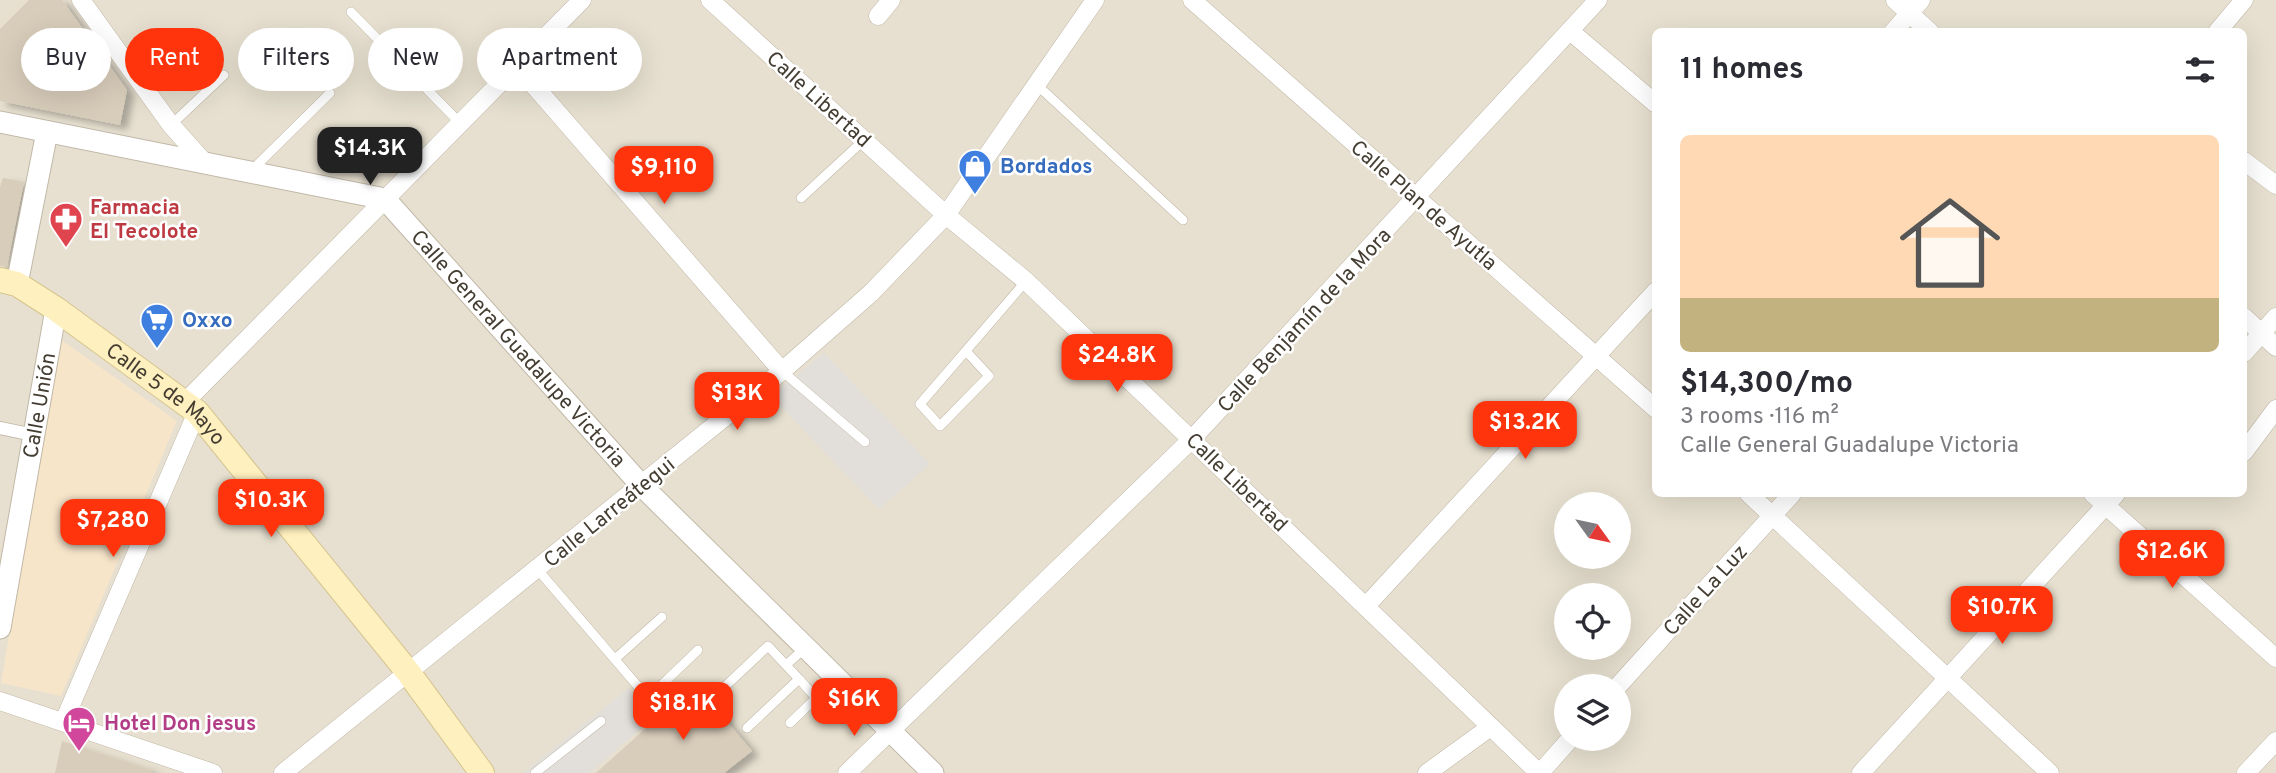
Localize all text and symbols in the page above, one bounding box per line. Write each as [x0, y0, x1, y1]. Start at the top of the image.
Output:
chip: Buy [21, 28, 111, 91]
chip: Rent [125, 28, 224, 91]
chip: Filters [238, 28, 354, 91]
chip: New [368, 28, 463, 91]
chip: Apartment [477, 28, 642, 91]
street label: Calle Libertad [760, 46, 876, 154]
icon: filters [2181, 51, 2219, 89]
text: 11 homes [1680, 52, 1804, 89]
pin: $14.3K [313, 128, 427, 187]
text: $14.3K [333, 135, 407, 164]
street label: Calle Plan de Ayutla [1344, 135, 1502, 277]
pin: $9,110 [607, 146, 721, 206]
shop icon: Bordados [956, 147, 994, 196]
text: $9,110 [630, 154, 698, 183]
place label: Bordados [1000, 154, 1093, 181]
icon: home [1887, 180, 2013, 306]
place label: Farmacia El Tecolote [90, 195, 198, 246]
pharmacy icon: Farmacia El Tecolote [47, 200, 85, 249]
street label: Calle Benjamín de la Mora [1212, 223, 1398, 419]
street label: Calle General Guadalupe Victoria [404, 225, 631, 474]
supermarket icon: Oxxo [138, 301, 176, 350]
place label: Oxxo [182, 308, 233, 335]
pin: $24.8K [1060, 334, 1174, 394]
street label: Calle 5 de Mayo [100, 338, 231, 451]
text: $24.8K [1078, 342, 1156, 371]
street label: Calle Unión [18, 351, 63, 461]
text: $14,300/mo [1680, 366, 1853, 403]
pin: $13K [696, 372, 778, 432]
text: $13K [710, 380, 764, 409]
pin: $13.2K [1468, 402, 1582, 461]
text: 3 rooms · 116 m² [1680, 403, 1839, 432]
text: $13.2K [1489, 409, 1561, 438]
street label: Calle Libertad [1179, 428, 1293, 539]
text: Calle General Guadalupe Victoria [1680, 432, 2019, 461]
street label: Calle Larreátegui [539, 452, 681, 574]
pin: $10.3K [214, 480, 328, 539]
text: $10.3K [234, 487, 308, 516]
north arrow [1554, 492, 1631, 569]
map controls [1554, 492, 1631, 751]
pin: $7,280 [56, 500, 170, 559]
text: $7,280 [76, 507, 150, 536]
pin: $12.6K [2115, 530, 2229, 590]
text: $12.6K [2135, 538, 2209, 567]
street label: Calle La Luz [1658, 540, 1754, 642]
button: locate [1554, 583, 1631, 660]
pin: $10.7K [1945, 586, 2059, 646]
text: $10.7K [1967, 594, 2037, 623]
button: layers [1554, 674, 1631, 751]
pin: $16K [813, 678, 895, 738]
pin: $18.1K [626, 682, 740, 742]
text: $16K [827, 686, 881, 715]
text: $18.1K [649, 690, 717, 719]
hotel icon: Hotel Don jesus [60, 704, 98, 753]
place label: Hotel Don jesus [104, 711, 256, 738]

